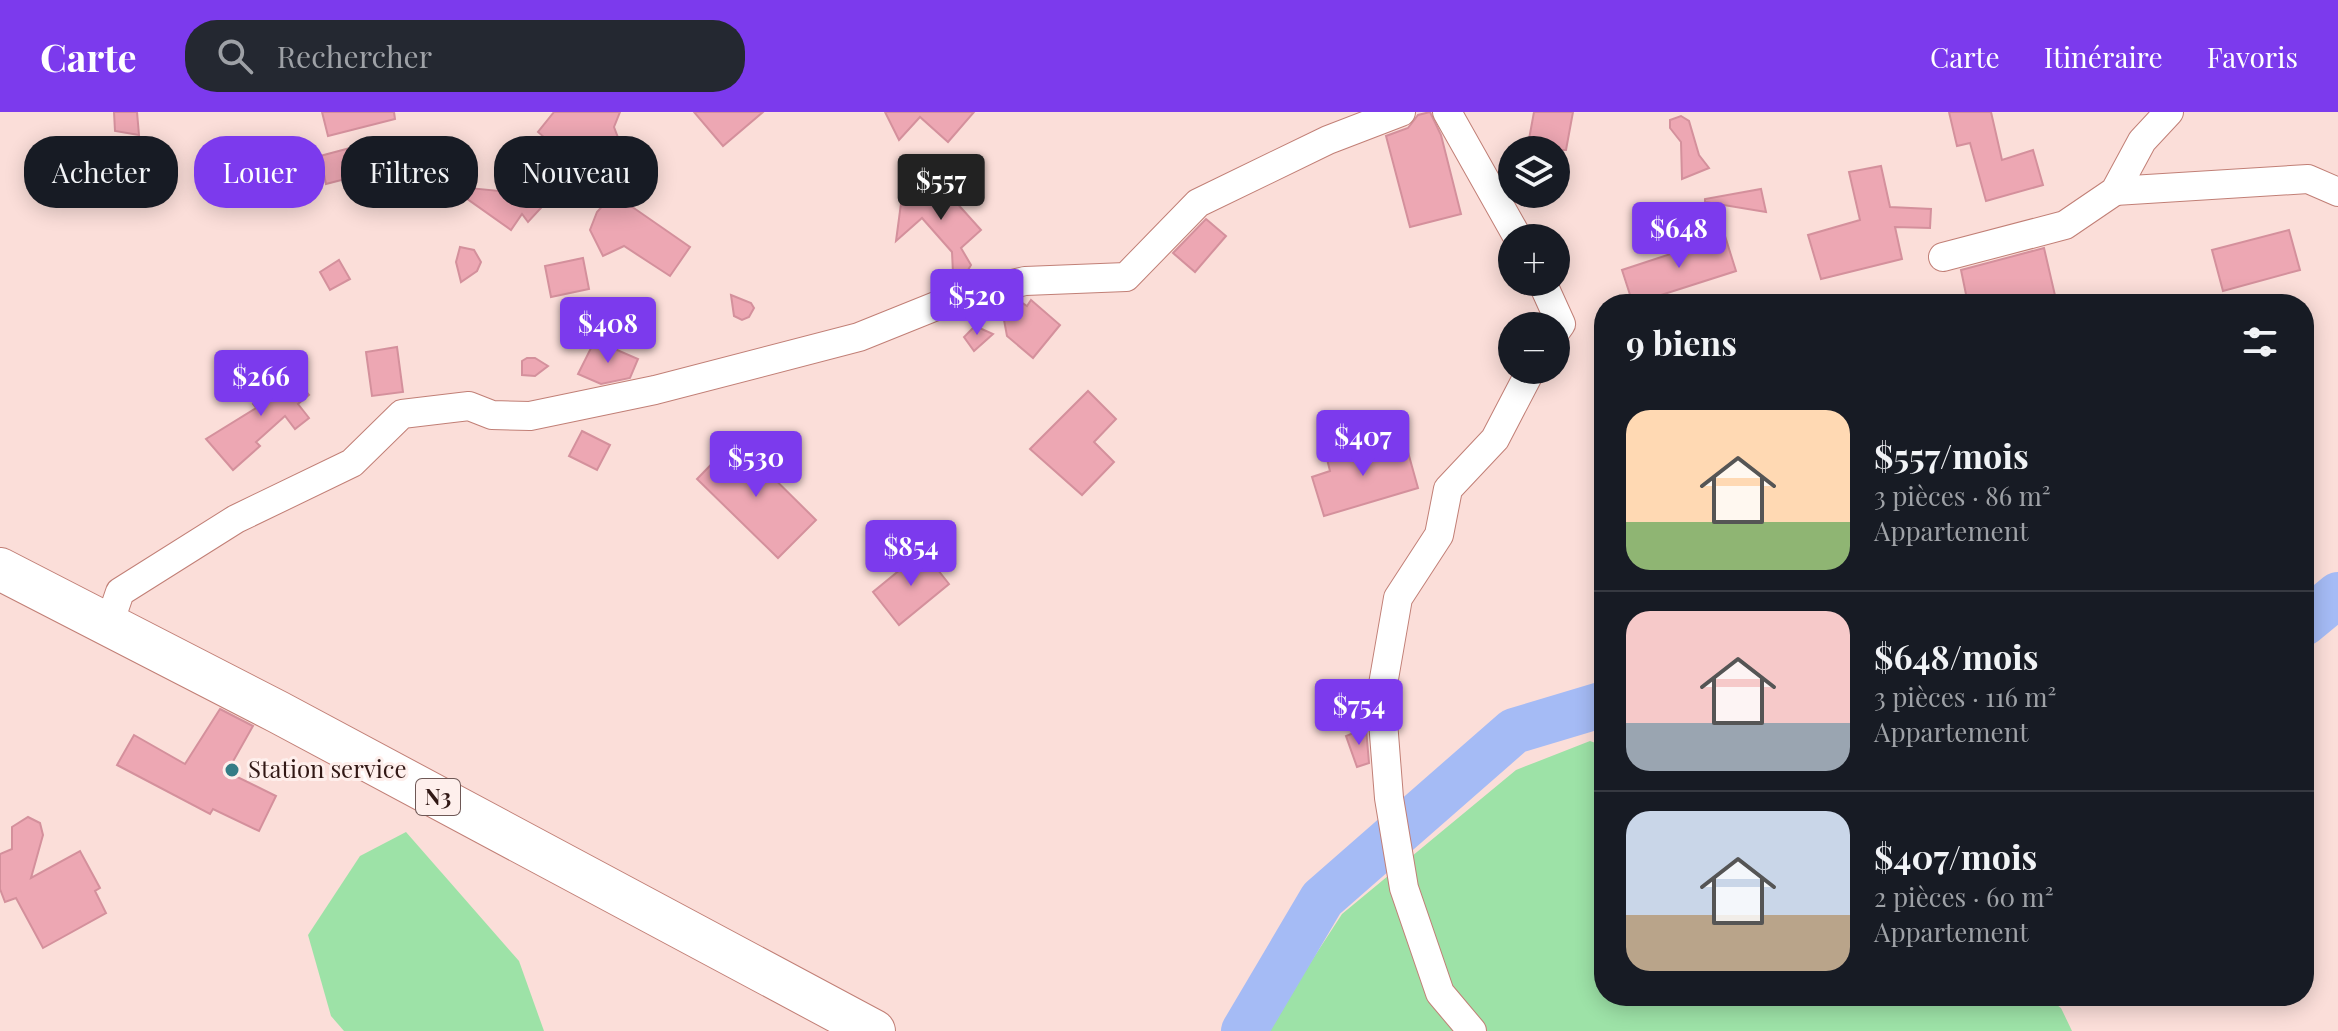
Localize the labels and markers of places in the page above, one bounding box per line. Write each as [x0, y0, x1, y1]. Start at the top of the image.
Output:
pin: $557 [894, 154, 988, 222]
pin: $648 [1632, 202, 1726, 270]
pin: $520 [930, 269, 1024, 337]
pin: $408 [561, 297, 655, 365]
pin: $266 [214, 350, 308, 418]
pin: $407 [1316, 410, 1410, 478]
pin: $530 [709, 431, 803, 499]
pin: $854 [864, 520, 958, 588]
pin: $754 [1312, 679, 1406, 747]
place label: Station service [248, 752, 407, 784]
marker: Station service [223, 761, 241, 779]

